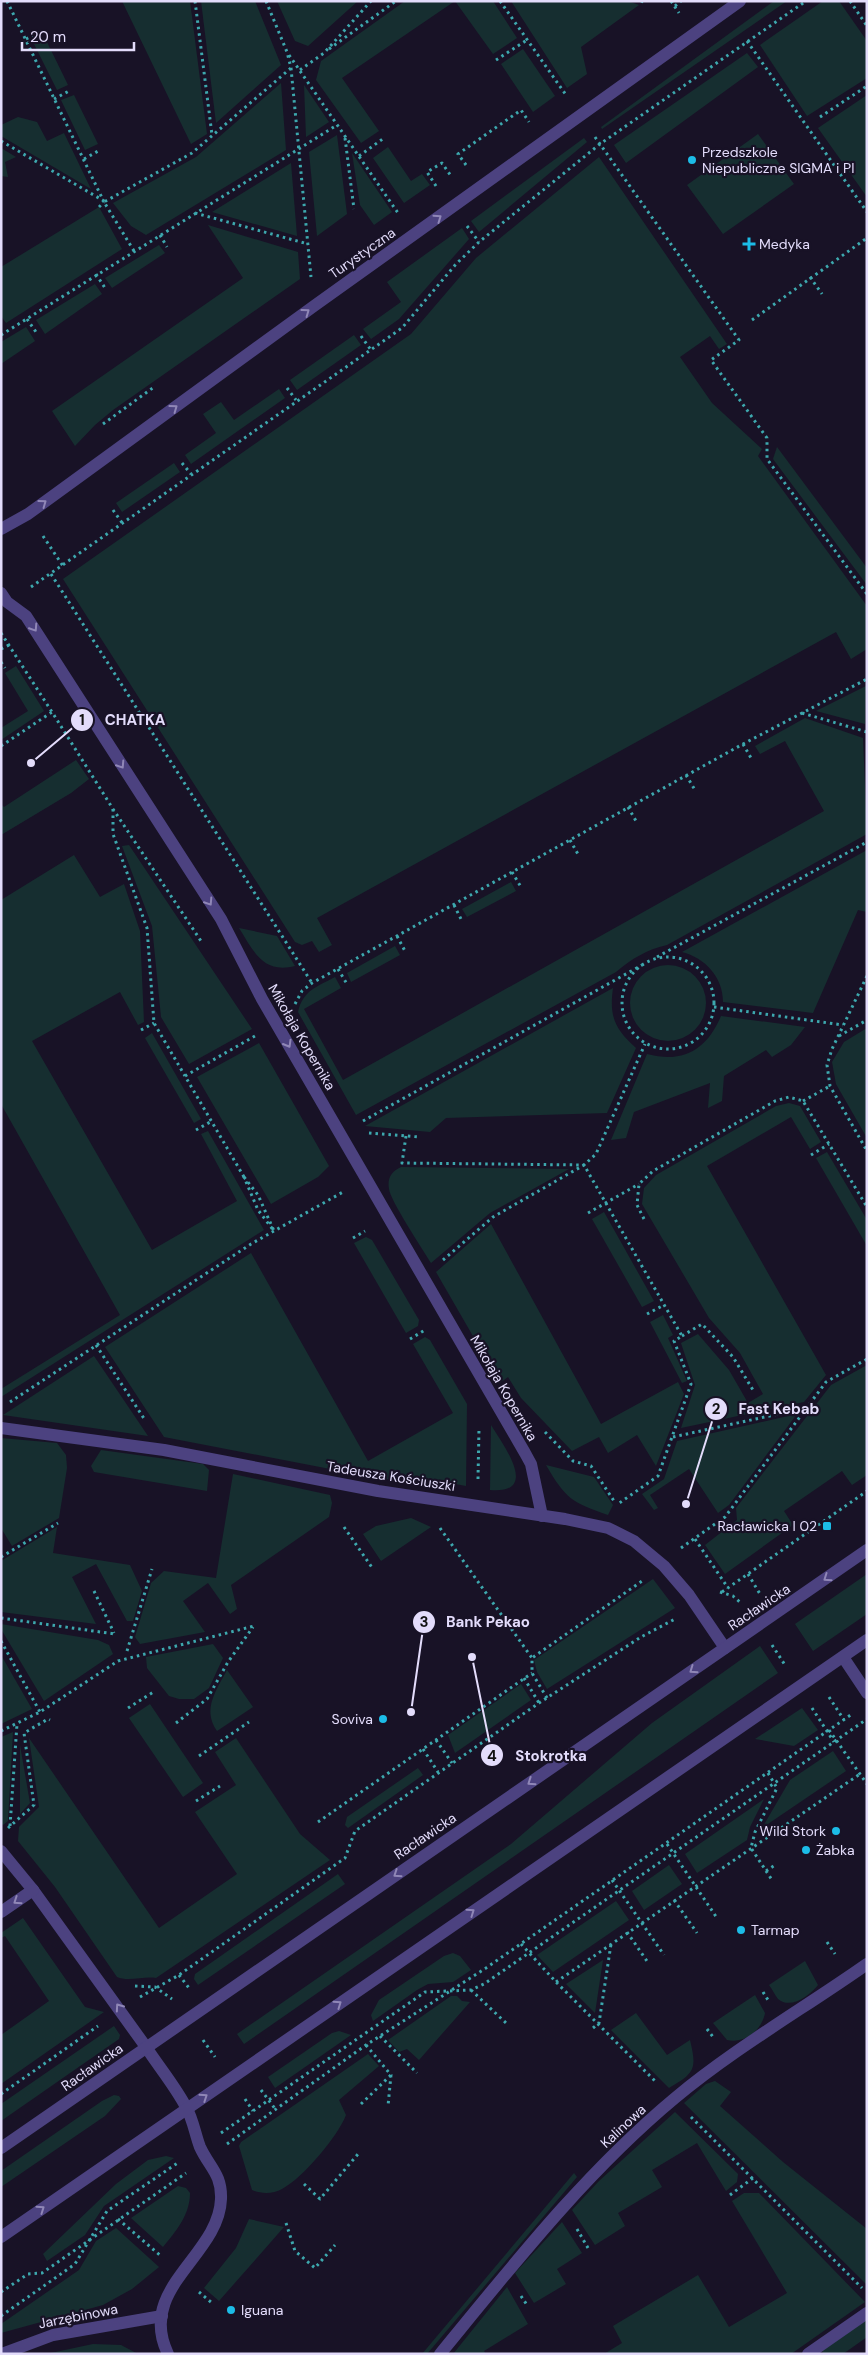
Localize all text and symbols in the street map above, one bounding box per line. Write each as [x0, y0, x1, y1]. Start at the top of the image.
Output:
scale bar [22, 20, 135, 52]
text: 20 m [30, 27, 66, 47]
place label: Przedszkole Niepubliczne SIGMA i PI [702, 143, 854, 177]
marker: Przedszkole Niepubliczne SIGMA i PI [686, 154, 698, 166]
one-way arrow [432, 215, 442, 224]
street label: Turystyczna [325, 224, 399, 282]
place label: Medyka [759, 235, 810, 253]
marker: Medyka [743, 238, 755, 250]
one-way arrow [300, 309, 309, 318]
one-way arrow [168, 405, 178, 414]
one-way arrow [37, 501, 46, 509]
one-way arrow [27, 623, 37, 632]
callout: CHATKA [69, 705, 175, 735]
text: 1 [79, 710, 85, 730]
text: CHATKA [105, 710, 166, 730]
one-way arrow [115, 760, 125, 769]
one-way arrow [203, 896, 212, 905]
street label: Mikołaja Kopernika [264, 981, 340, 1093]
one-way arrow [282, 1038, 292, 1047]
street label: Mikołaja Kopernika [466, 1332, 542, 1444]
callout: Fast Kebab [704, 1394, 830, 1424]
text: 2 [712, 1399, 721, 1419]
text: Fast Kebab [739, 1399, 820, 1419]
street label: Tadeusza Kościuszki [325, 1457, 457, 1495]
place label: Racławicka I 02 [717, 1517, 817, 1535]
marker: Racławicka I 02 [821, 1520, 833, 1532]
one-way arrow [823, 1572, 833, 1581]
street label: Racławicka [724, 1580, 794, 1634]
callout: Bank Pekao [411, 1607, 540, 1637]
text: 3 [419, 1612, 429, 1632]
text: Bank Pekao [446, 1612, 530, 1632]
one-way arrow [689, 1664, 699, 1673]
place label: Soviva [332, 1710, 373, 1728]
marker: Soviva [377, 1713, 389, 1725]
callout: Stokrotka [480, 1740, 597, 1770]
text: 4 [487, 1746, 497, 1766]
text: Stokrotka [515, 1746, 587, 1766]
one-way arrow [527, 1776, 536, 1785]
street label: Racławicka [390, 1809, 460, 1863]
place label: Wild Stork [760, 1822, 826, 1840]
marker: Wild Stork [830, 1825, 842, 1837]
place label: Żabka [816, 1841, 855, 1859]
marker: Żabka [800, 1844, 812, 1856]
one-way arrow [393, 1868, 402, 1877]
one-way arrow [14, 1895, 23, 1904]
one-way arrow [465, 1909, 475, 1918]
place label: Tarmap [751, 1921, 800, 1939]
marker: Tarmap [735, 1924, 747, 1936]
one-way arrow [332, 2001, 341, 2010]
one-way arrow [116, 2003, 125, 2013]
street label: Racławicka [58, 2039, 126, 2095]
one-way arrow [198, 2094, 208, 2103]
street label: Kalinowa [596, 2100, 650, 2152]
one-way arrow [36, 2206, 45, 2215]
street label: Jarzębinowa [37, 2299, 119, 2333]
place label: Iguana [241, 2301, 283, 2319]
marker: Iguana [225, 2304, 237, 2316]

